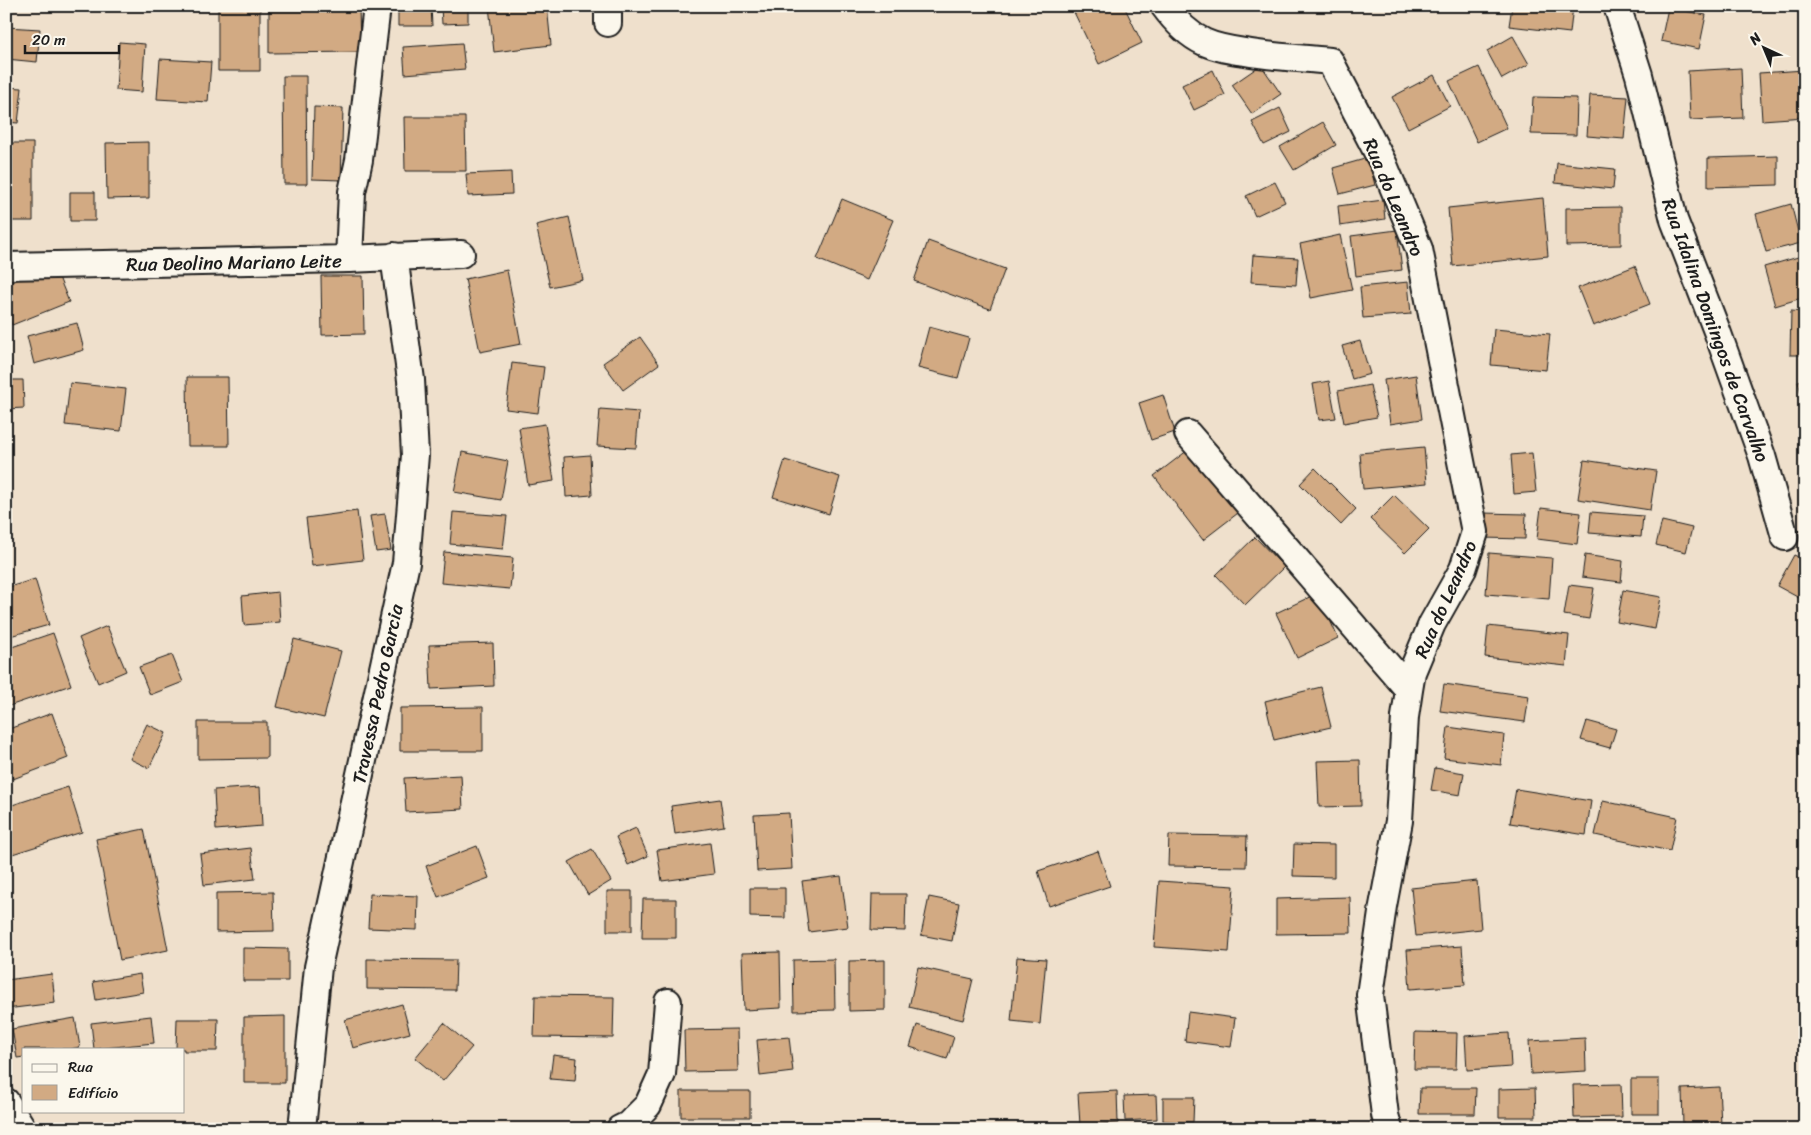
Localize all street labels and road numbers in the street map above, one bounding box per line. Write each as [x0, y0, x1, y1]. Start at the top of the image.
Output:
street label: Rua do Leandro [1354, 133, 1433, 262]
street label: Rua Idalina Domingos de Carvalho [1652, 193, 1779, 467]
street label: Rua Deolino Mariano Leite [126, 244, 342, 281]
street label: Rua do Leandro [1405, 535, 1486, 664]
street label: Travessa Pedro Garcia [342, 601, 413, 787]

